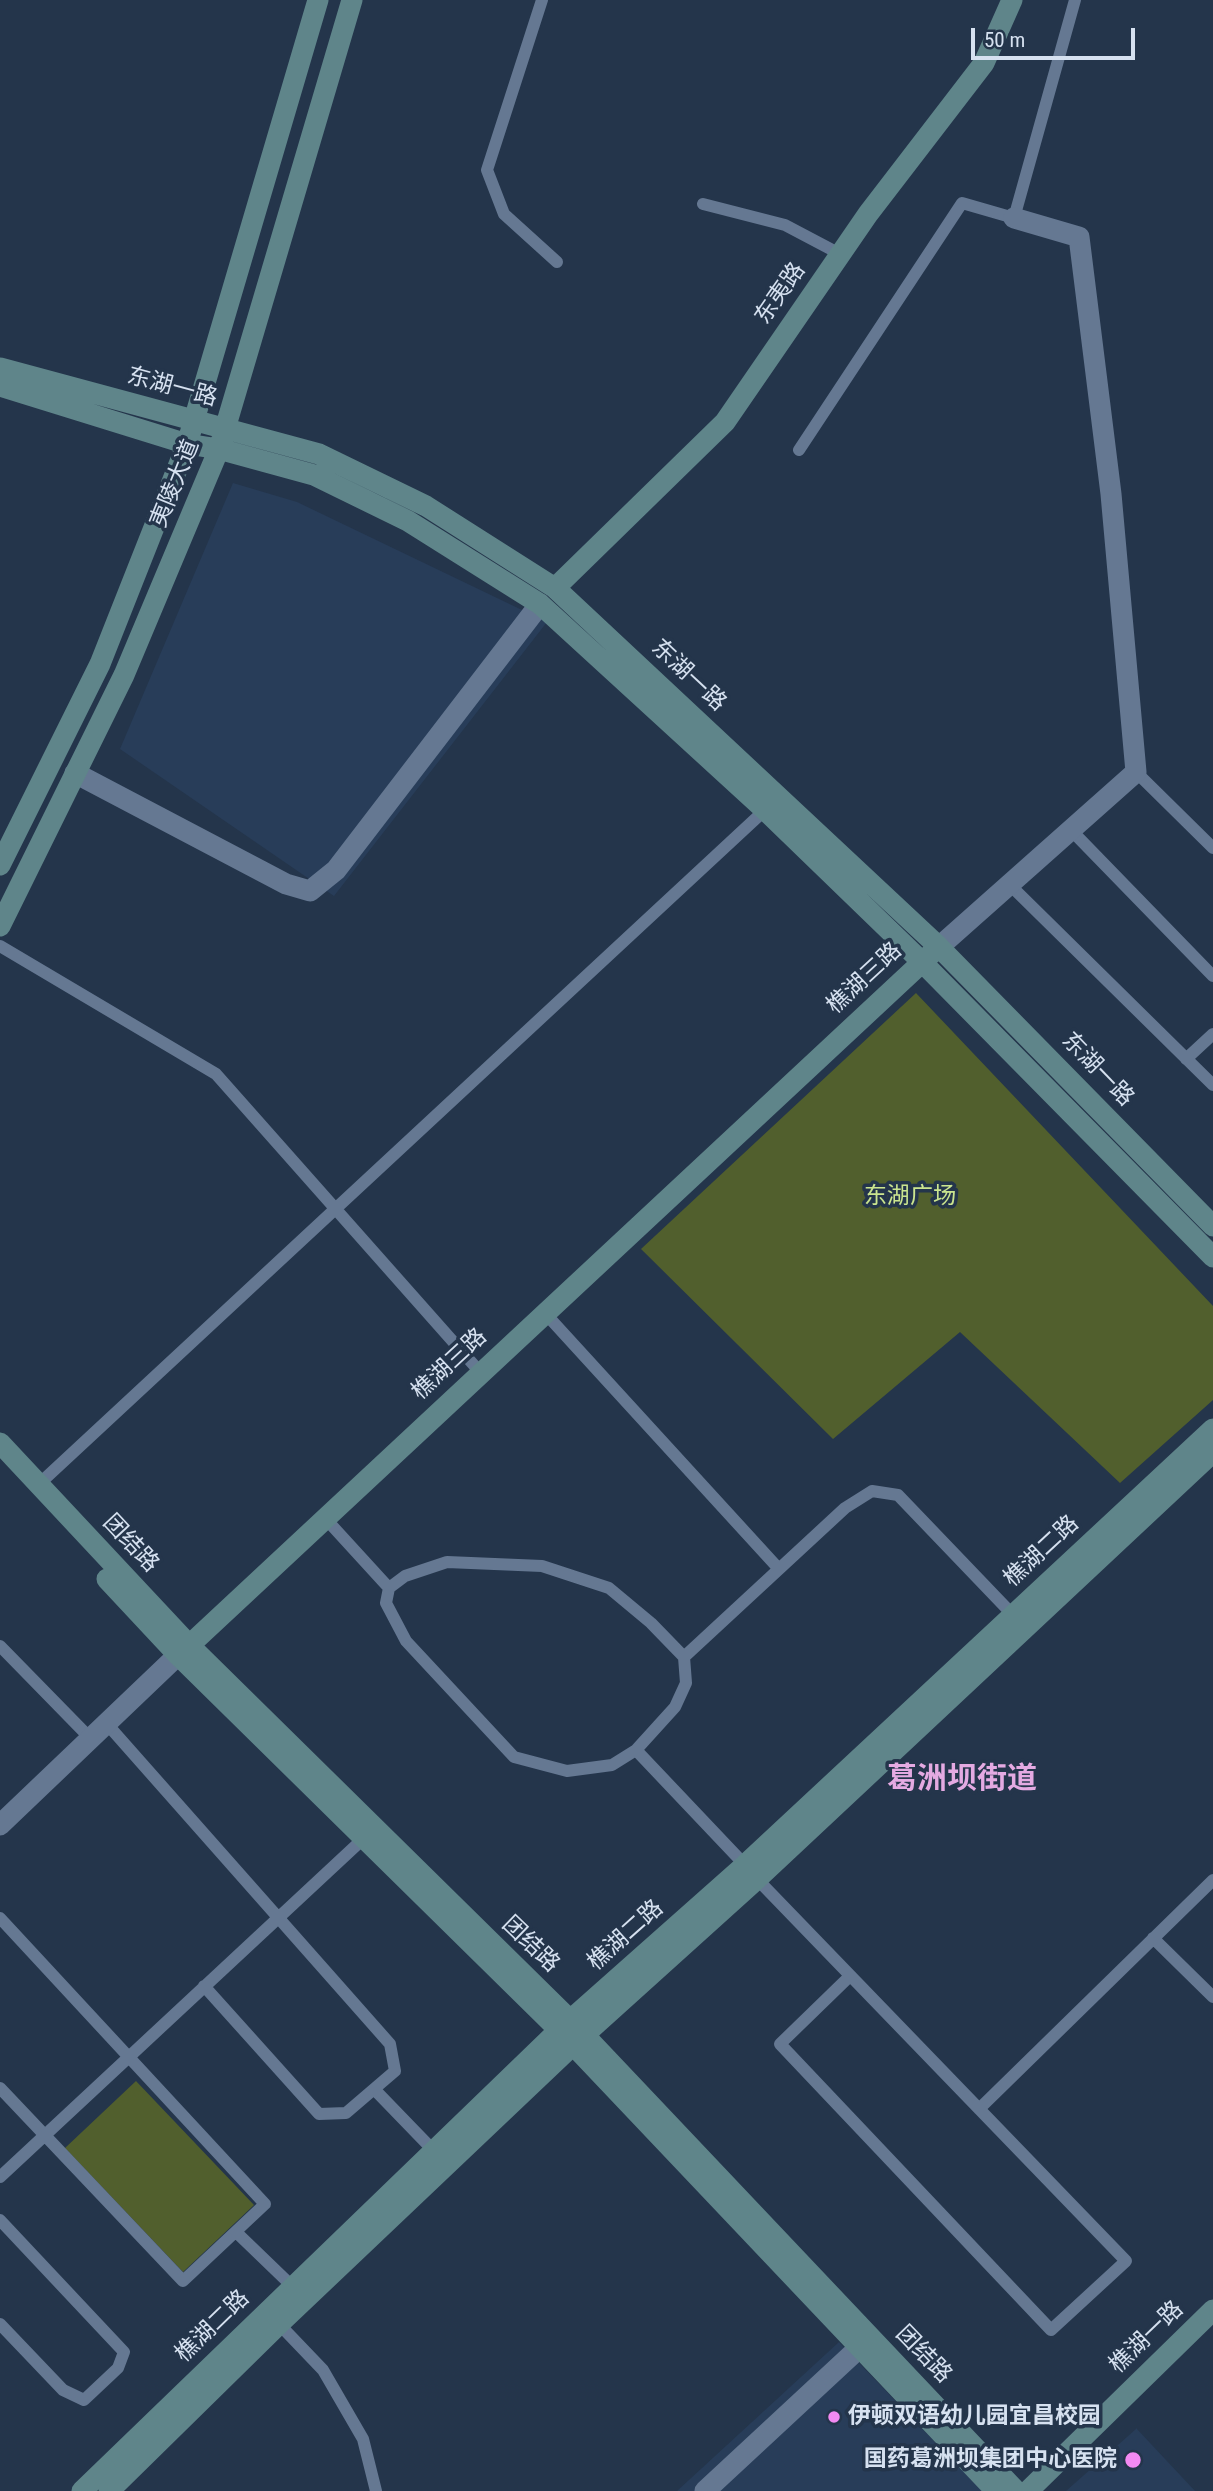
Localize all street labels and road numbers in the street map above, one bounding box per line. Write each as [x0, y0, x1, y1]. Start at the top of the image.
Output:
street label: 东夷路 [750, 258, 812, 330]
street label: 东湖一路 [124, 363, 220, 413]
street label: 夷陵大道 [146, 436, 206, 532]
street label: 东湖一路 [645, 635, 731, 717]
street label: 樵湖三路 [822, 938, 908, 1020]
street label: 东湖一路 [1055, 1027, 1139, 1113]
street label: 樵湖三路 [407, 1324, 493, 1406]
street label: 团结路 [96, 1509, 164, 1579]
street label: 樵湖二路 [999, 1511, 1085, 1593]
street label: 樵湖二路 [583, 1895, 669, 1977]
street label: 团结路 [496, 1911, 564, 1979]
street label: 樵湖二路 [170, 2285, 256, 2369]
street label: 樵湖一路 [1104, 2296, 1190, 2380]
street label: 团结路 [889, 2321, 957, 2389]

